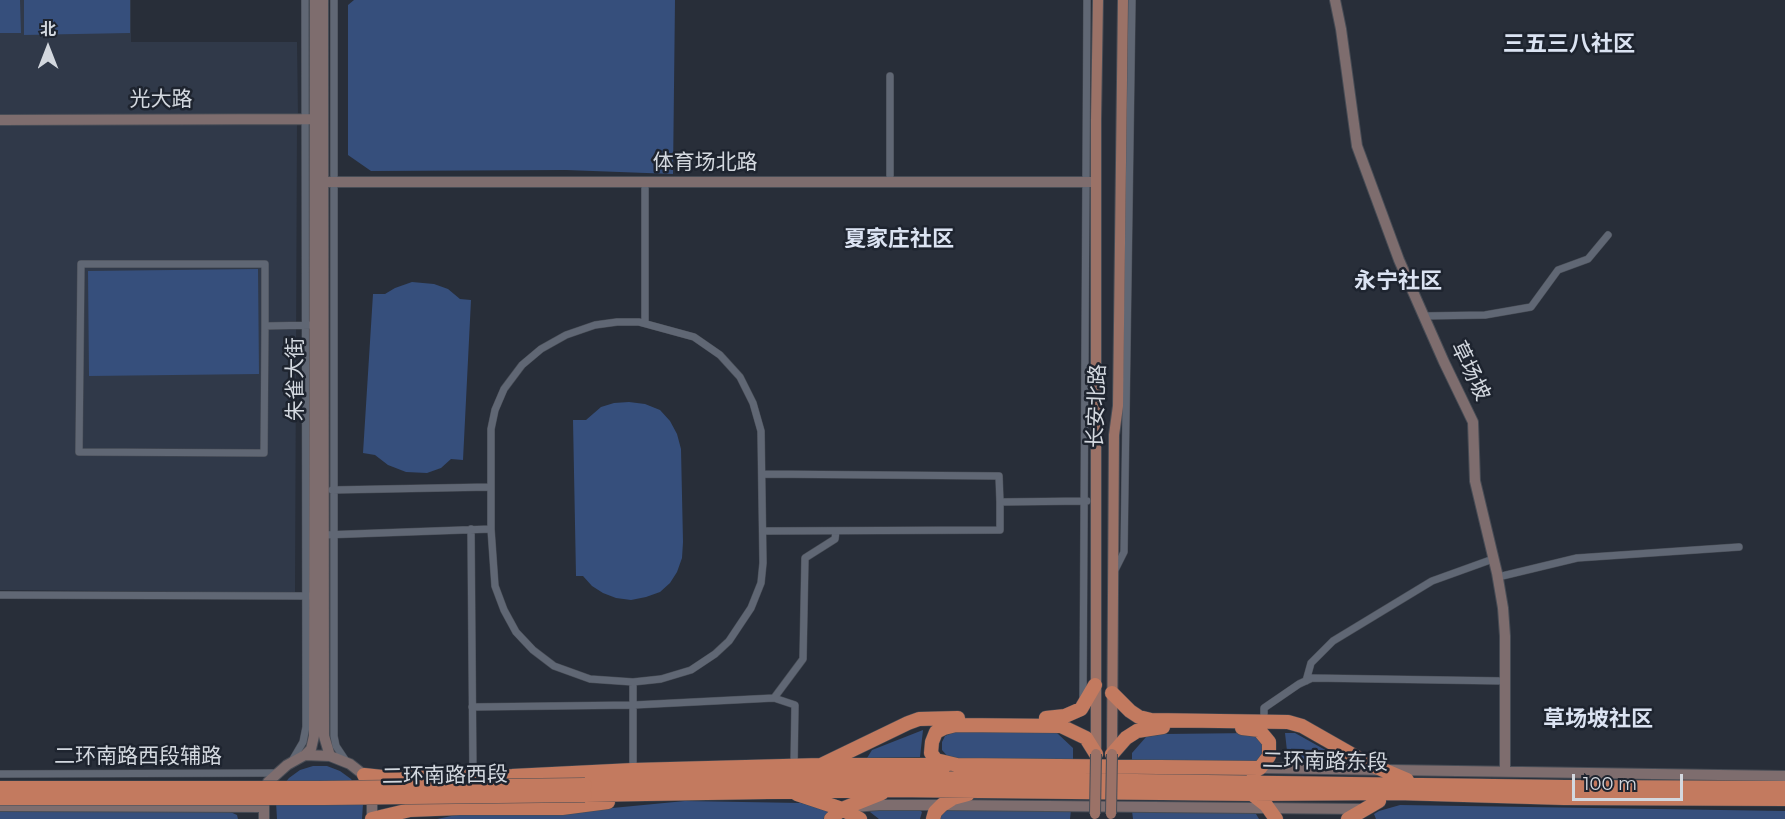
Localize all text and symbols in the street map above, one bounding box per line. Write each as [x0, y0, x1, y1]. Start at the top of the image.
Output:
north arrow [18, 18, 78, 78]
text: 北 [40, 20, 56, 39]
district label: 三五三八社区 [1503, 32, 1635, 58]
street label: 光大路 [130, 87, 192, 113]
street label: 体育场北路 [653, 150, 757, 176]
district label: 夏家庄社区 [844, 227, 954, 253]
district label: 永宁社区 [1354, 269, 1442, 295]
street label: 朱雀大街 [283, 337, 309, 421]
street label: 草场坡 [1445, 337, 1495, 405]
street label: 长安北路 [1083, 364, 1111, 448]
district label: 草场坡社区 [1543, 707, 1653, 733]
street label: 二环南路西段辅路 [54, 744, 222, 770]
street label: 二环南路东段 [1262, 748, 1388, 776]
street label: 二环南路西段 [382, 762, 508, 790]
scale bar [1575, 762, 1686, 800]
text: 100 m [1583, 773, 1637, 795]

